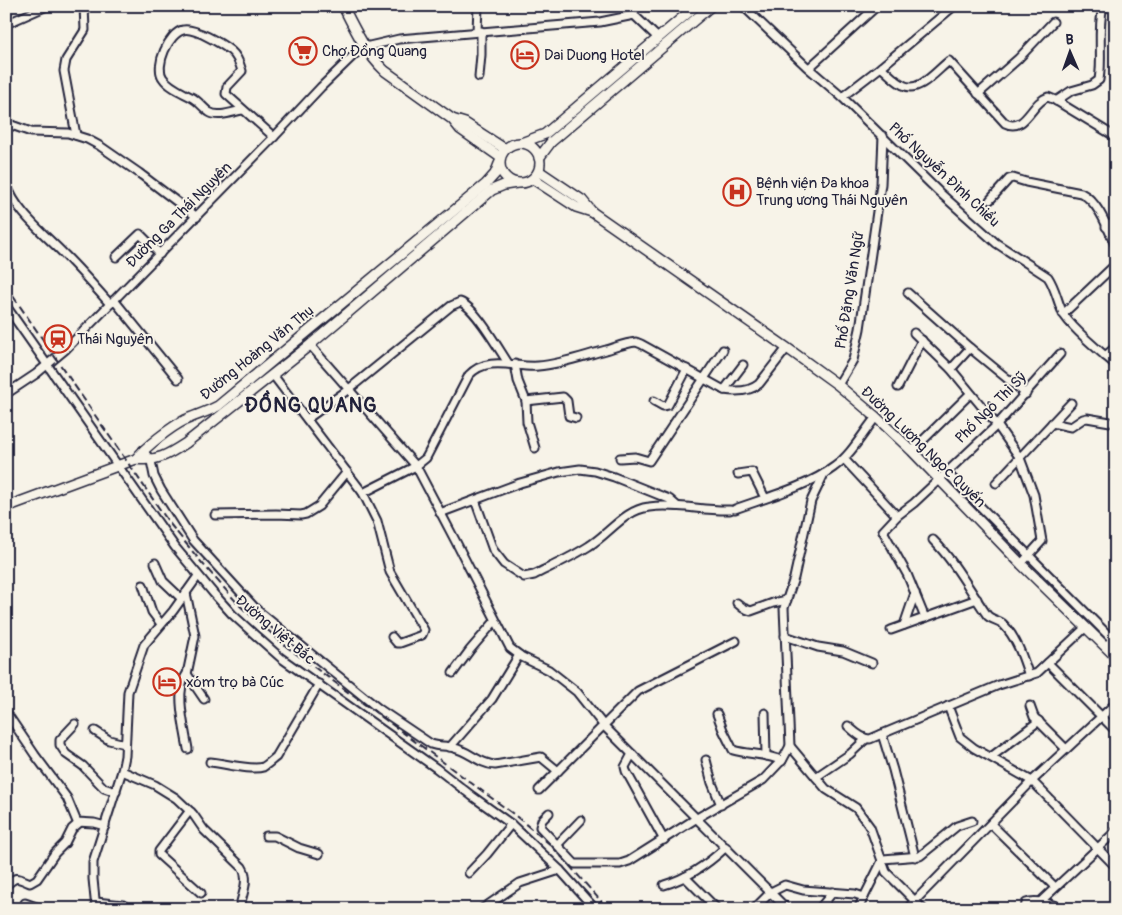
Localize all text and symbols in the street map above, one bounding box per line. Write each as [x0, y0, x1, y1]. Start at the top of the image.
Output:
north arrow [1044, 28, 1094, 78]
text: B [1065, 31, 1074, 48]
supermarket icon: Chợ Đồng Quang [288, 36, 318, 66]
hotel icon: Dai Duong Hotel [510, 40, 540, 70]
place label: Chợ Đồng Quang [322, 42, 427, 61]
place label: Dai Duong Hotel [544, 46, 645, 65]
street label: Phố Nguyễn Đình Chiểu [884, 119, 1004, 231]
street label: Đường Ga Thái Nguyên [122, 158, 236, 272]
place label: Bệnh viện Đa khoa Trung ương Thái Nguyên [756, 174, 908, 210]
hospital icon: Bệnh viện Đa khoa Trung ương Thái Nguyên [722, 177, 752, 207]
street label: Phố Đặng Văn Ngữ [831, 230, 869, 350]
street label: Đường Hoàng Văn Thụ [196, 301, 318, 405]
station icon: Thái Nguyên [43, 324, 73, 354]
place label: Thái Nguyên [77, 330, 153, 349]
street label: Phố Ngô Thì Sỹ [951, 368, 1031, 448]
street label: Đường Lương Ngọc Quyến [857, 382, 989, 512]
district label: ĐỒNG QUANG [244, 390, 378, 418]
street label: Đường Việt Bắc [231, 591, 319, 669]
hotel icon: xóm trọ bà Cúc [152, 667, 182, 697]
place label: xóm trọ bà Cúc [186, 673, 284, 692]

